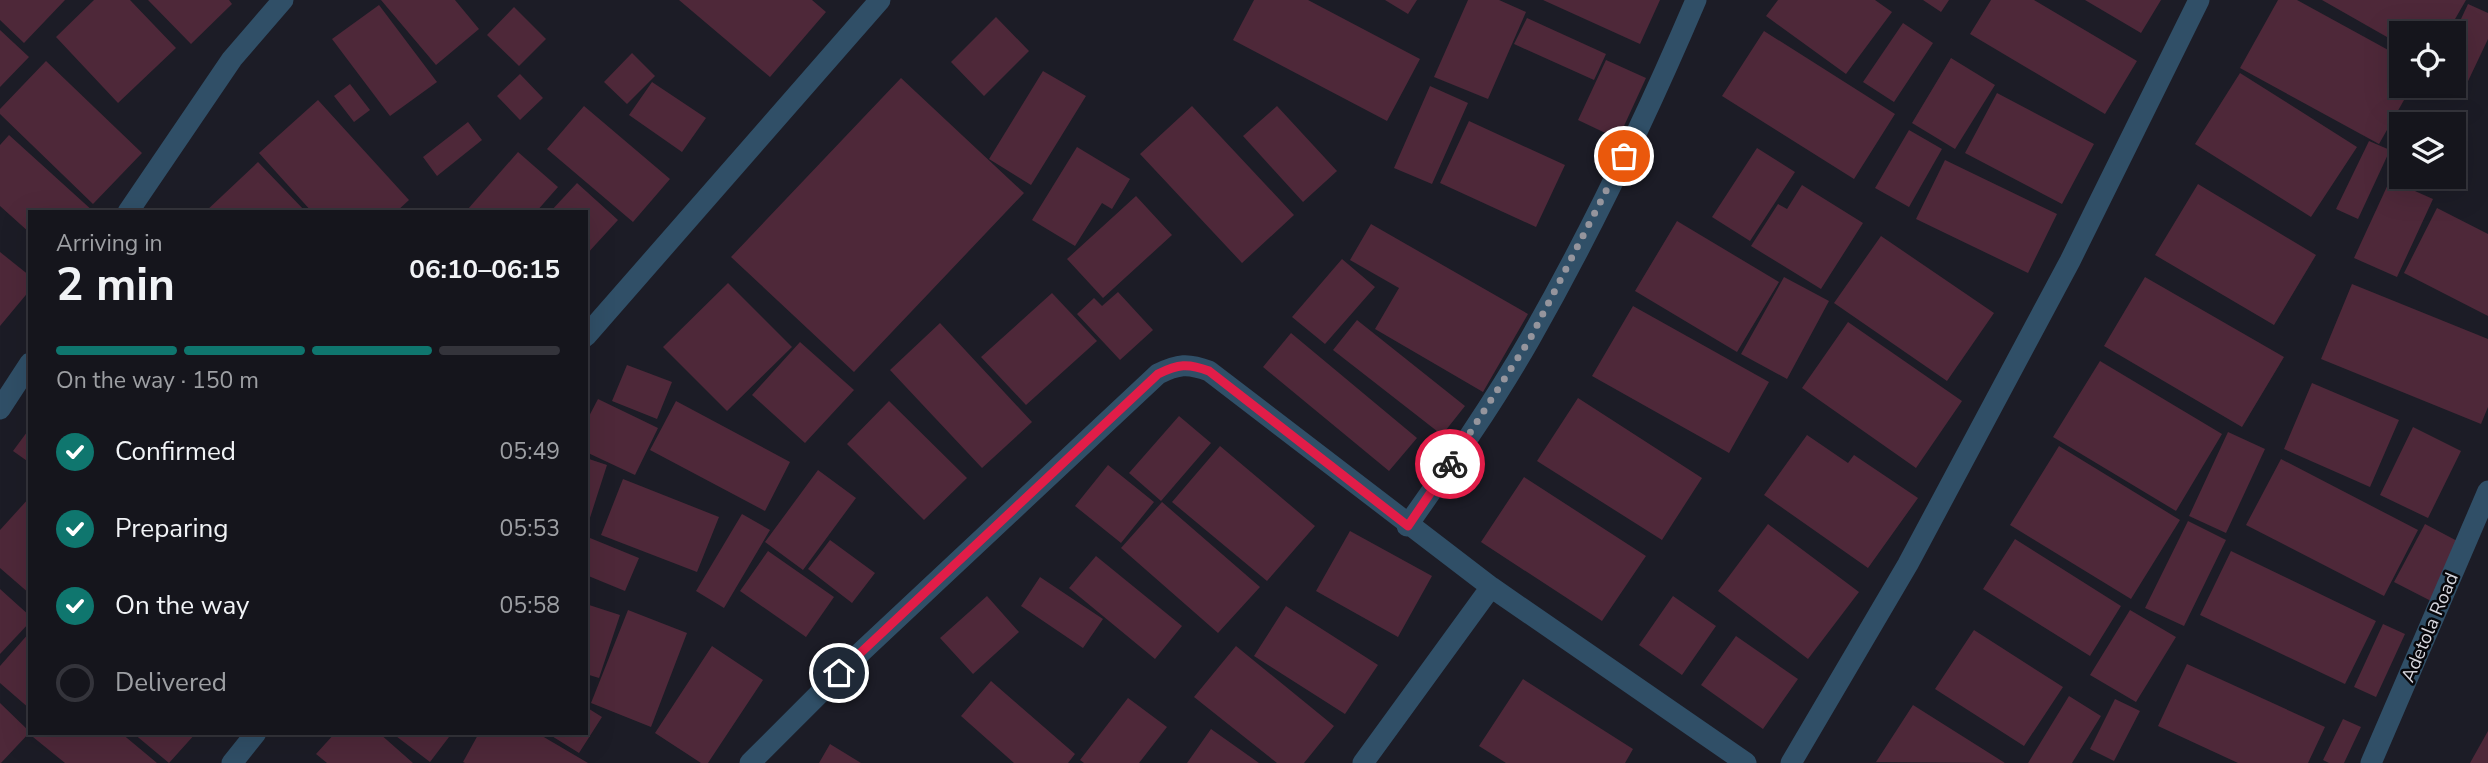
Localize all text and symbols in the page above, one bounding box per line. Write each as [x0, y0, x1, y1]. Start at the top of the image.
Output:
map controls [2389, 21, 2466, 189]
button: locate [2389, 21, 2466, 98]
button: layers [2389, 112, 2466, 189]
pin [1594, 126, 1654, 186]
icon: bag [1605, 137, 1643, 175]
text: Arriving in [56, 228, 163, 259]
text: 06:10–06:15 [409, 252, 560, 287]
text: 2 min [56, 253, 175, 316]
text: On the way · 150 m [56, 365, 259, 396]
courier [1415, 429, 1485, 499]
icon: check [56, 433, 94, 471]
text: Confirmed [115, 434, 236, 469]
text: 05:49 [500, 436, 560, 467]
icon: bike [1431, 445, 1469, 483]
icon: check [56, 510, 94, 548]
text: Preparing [115, 511, 228, 546]
text: 05:53 [500, 513, 560, 544]
street label: Adetola Road [2395, 569, 2465, 686]
icon: check [56, 587, 94, 625]
text: On the way [115, 588, 249, 623]
text: 05:58 [500, 590, 560, 621]
pin [809, 643, 869, 703]
icon: home [820, 654, 858, 692]
text: Delivered [115, 665, 227, 700]

